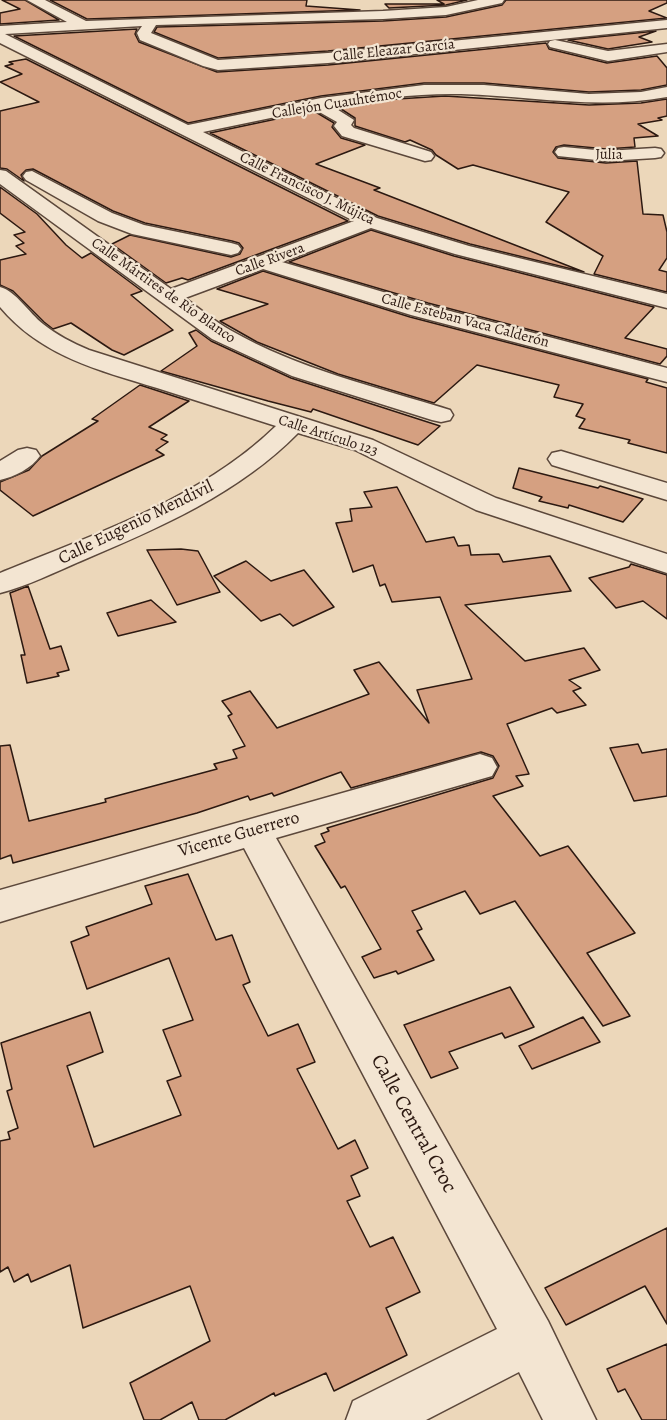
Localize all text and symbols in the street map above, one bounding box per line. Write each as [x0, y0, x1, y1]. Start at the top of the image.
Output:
street label: Calle Eleazar García [332, 36, 456, 66]
street label: Callejón Cuauhtémoc [271, 85, 403, 123]
street label: Julia [595, 146, 623, 164]
street label: Calle Francisco J. Mújica [237, 148, 377, 230]
street label: Calle Mártires de Río Blanco [87, 234, 239, 348]
street label: Calle Rivera [233, 239, 307, 281]
street label: Calle Esteban Vaca Calderón [379, 290, 551, 352]
street label: Calle Artículo 123 [276, 411, 380, 461]
street label: Calle Eugenio Mendivil [55, 476, 217, 570]
street label: Vicente Guerrero [176, 807, 302, 863]
street label: Calle Central Croc [365, 1050, 461, 1198]

